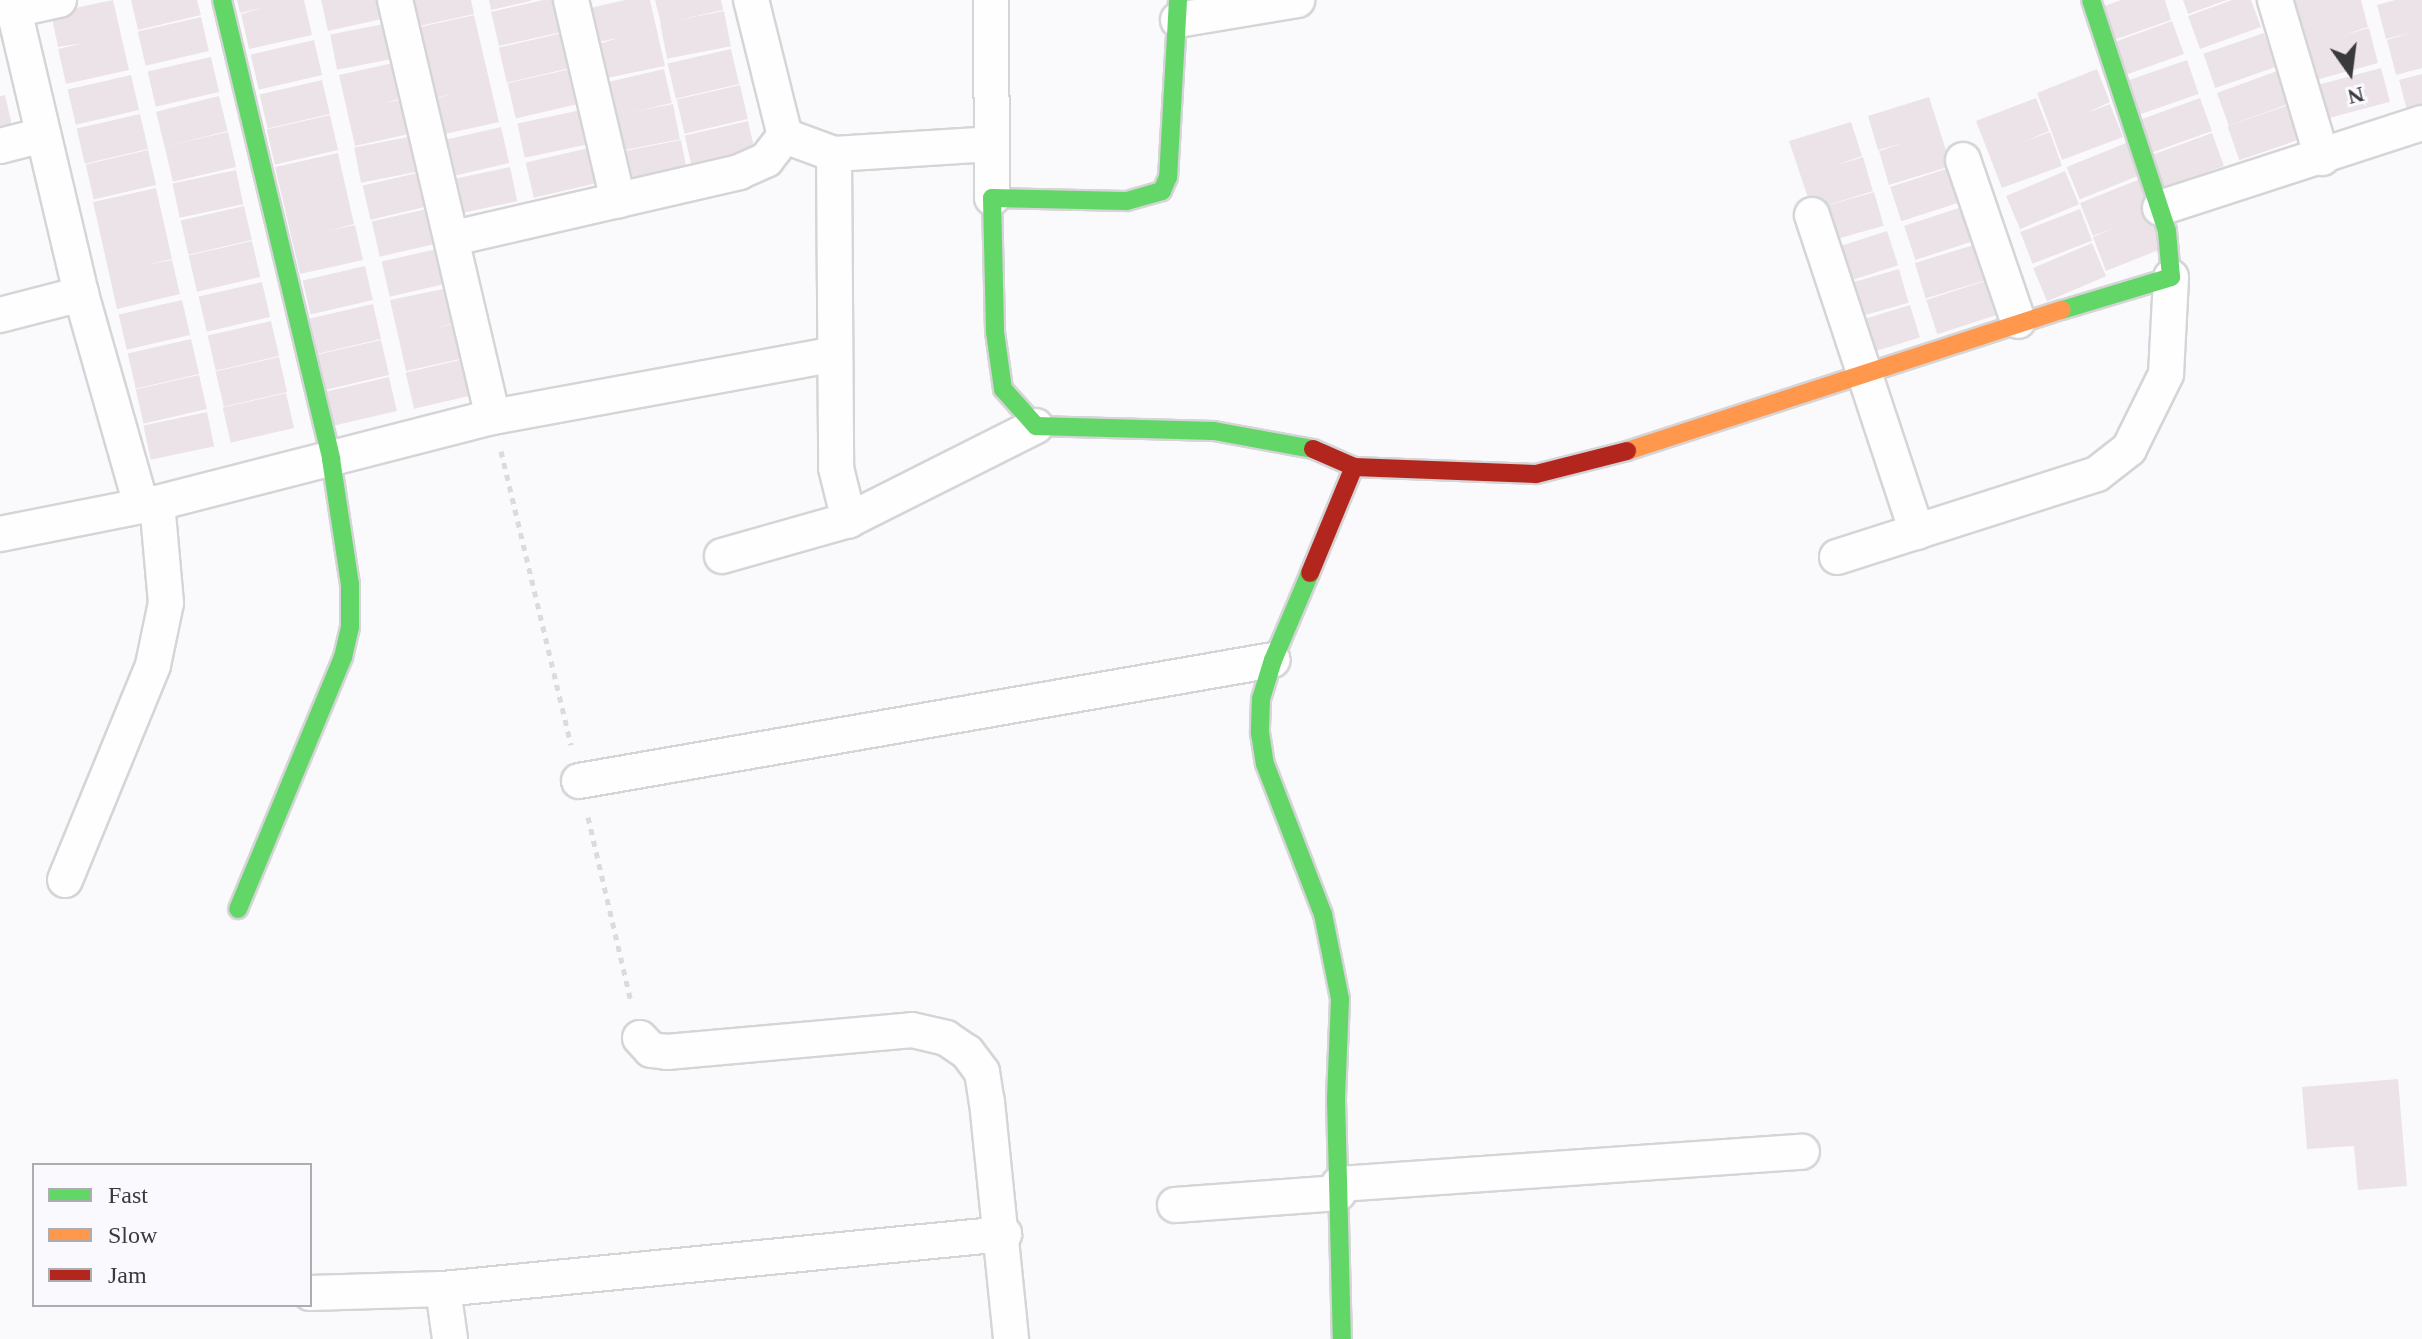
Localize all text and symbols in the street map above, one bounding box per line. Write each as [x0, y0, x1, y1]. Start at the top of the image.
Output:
north arrow [2310, 32, 2390, 112]
text: N [2345, 82, 2367, 110]
legend [32, 1163, 312, 1307]
text: Fast [108, 1182, 148, 1208]
text: Slow [108, 1222, 157, 1248]
text: Jam [108, 1262, 147, 1288]

